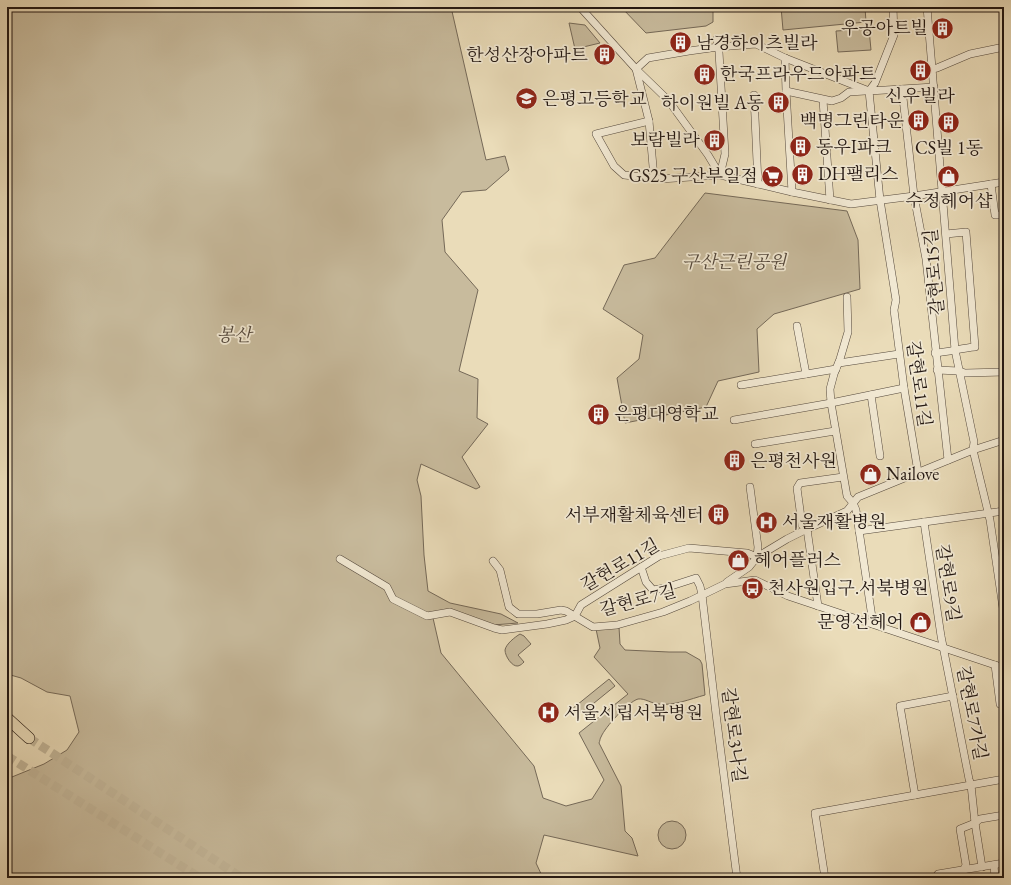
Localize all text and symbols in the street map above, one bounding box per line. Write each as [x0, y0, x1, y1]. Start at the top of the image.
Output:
building icon: 우공아트빌 [930, 15, 956, 41]
place label: 우공아트빌 [841, 16, 928, 39]
building icon: 남경하이츠빌라 [667, 30, 693, 56]
place label: 남경하이츠빌라 [696, 31, 818, 54]
building icon: 한성산장아파트 [591, 42, 617, 68]
place label: 한성산장아파트 [466, 43, 589, 66]
building icon: 신우빌라 [907, 58, 933, 84]
building icon: 한국프라우드아파트 [691, 61, 717, 87]
place label: 한국프라우드아파트 [720, 62, 877, 85]
place label: 신우빌라 [885, 84, 955, 107]
school or university icon: 은평고등학교 [513, 86, 539, 112]
place label: 은평고등학교 [542, 87, 647, 110]
building icon: 하이원빌 A동 [766, 90, 792, 116]
place label: 하이원빌 A동 [661, 91, 764, 114]
building icon: 백명그린타운 [906, 108, 932, 134]
place label: 백명그린타운 [800, 109, 905, 132]
building icon: CS빌 1동 [936, 110, 962, 136]
building icon: 보람빌라 [702, 127, 728, 153]
place label: 보람빌라 [630, 128, 701, 151]
building icon: 동우I파크 [787, 134, 813, 160]
place label: 동우I파크 [816, 135, 892, 158]
place label: CS빌 1동 [915, 136, 983, 159]
building icon: DH팰리스 [789, 161, 815, 187]
place label: DH팰리스 [818, 162, 899, 185]
supermarket icon: GS25 구산부일점 [760, 163, 786, 189]
shop icon: 수정헤어샵 [936, 163, 962, 189]
place label: GS25 구산부일점 [629, 164, 758, 187]
place label: 수정헤어샵 [906, 189, 993, 212]
street label: 갈현로15길 [918, 228, 949, 316]
park label: 구산근린공원 [682, 250, 788, 273]
park label: 봉산 [217, 323, 254, 346]
street label: 갈현로11길 [902, 339, 937, 429]
building icon: 은평대영학교 [585, 401, 611, 427]
place label: 은평대영학교 [614, 402, 719, 425]
building icon: 은평천사원 [722, 448, 748, 474]
place label: 은평천사원 [750, 449, 837, 472]
shop icon: Nailove [857, 461, 883, 487]
place label: Nailove [886, 462, 939, 485]
building icon: 서부재활체육센터 [706, 502, 732, 528]
place label: 서부재활체육센터 [565, 503, 704, 526]
hospital icon: 서울재활병원 [753, 509, 779, 535]
place label: 서울재활병원 [782, 510, 886, 533]
street label: 갈현로11길 [576, 533, 663, 596]
street label: 갈현로9길 [931, 543, 966, 623]
shop icon: 헤어플러스 [726, 547, 752, 573]
place label: 헤어플러스 [754, 548, 842, 571]
bus stop icon: 천사원입구.서북병원 [740, 575, 766, 601]
place label: 천사원입구.서북병원 [768, 576, 929, 599]
street label: 갈현로7길 [597, 578, 679, 621]
shop icon: 문영선헤어 [907, 609, 933, 635]
place label: 문영선헤어 [817, 610, 904, 633]
street label: 갈현로7가길 [952, 664, 993, 762]
street label: 갈현로3나길 [717, 686, 752, 784]
hospital icon: 서울시립서북병원 [535, 700, 561, 726]
place label: 서울시립서북병원 [564, 701, 703, 724]

